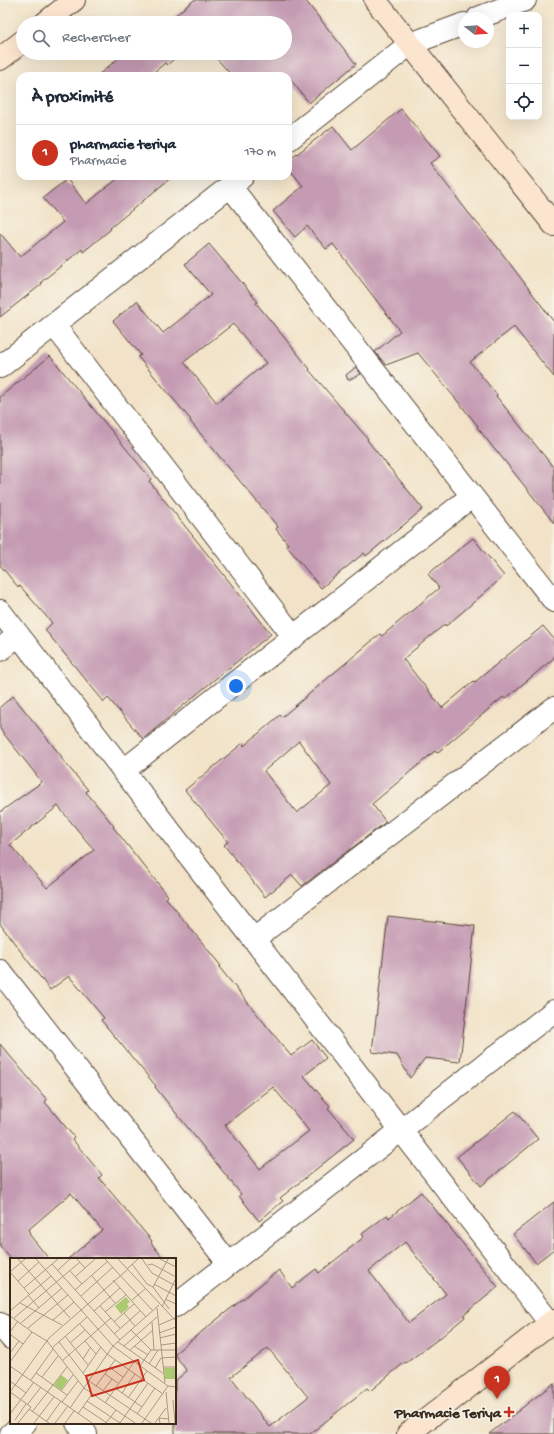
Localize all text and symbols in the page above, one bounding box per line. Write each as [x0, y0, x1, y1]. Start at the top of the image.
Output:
north arrow [458, 12, 494, 48]
map controls [506, 12, 542, 120]
button: + [506, 12, 542, 48]
search box [16, 16, 292, 60]
icon: search [30, 27, 52, 49]
text: Rechercher [62, 29, 130, 47]
button: − [506, 48, 542, 84]
button: locate [506, 84, 542, 120]
text: À proximité [32, 88, 113, 108]
text: pharmacie teriya [70, 136, 176, 154]
text: 1 [42, 145, 48, 160]
text: 170 m [244, 145, 276, 160]
text: Pharmacie [70, 154, 126, 169]
your location [226, 676, 246, 696]
inset map [10, 1258, 176, 1424]
pin: 1 [484, 1366, 510, 1399]
place label: Pharmacie Teriya [394, 1405, 502, 1423]
marker: Pharmacie Teriya [504, 1407, 514, 1417]

